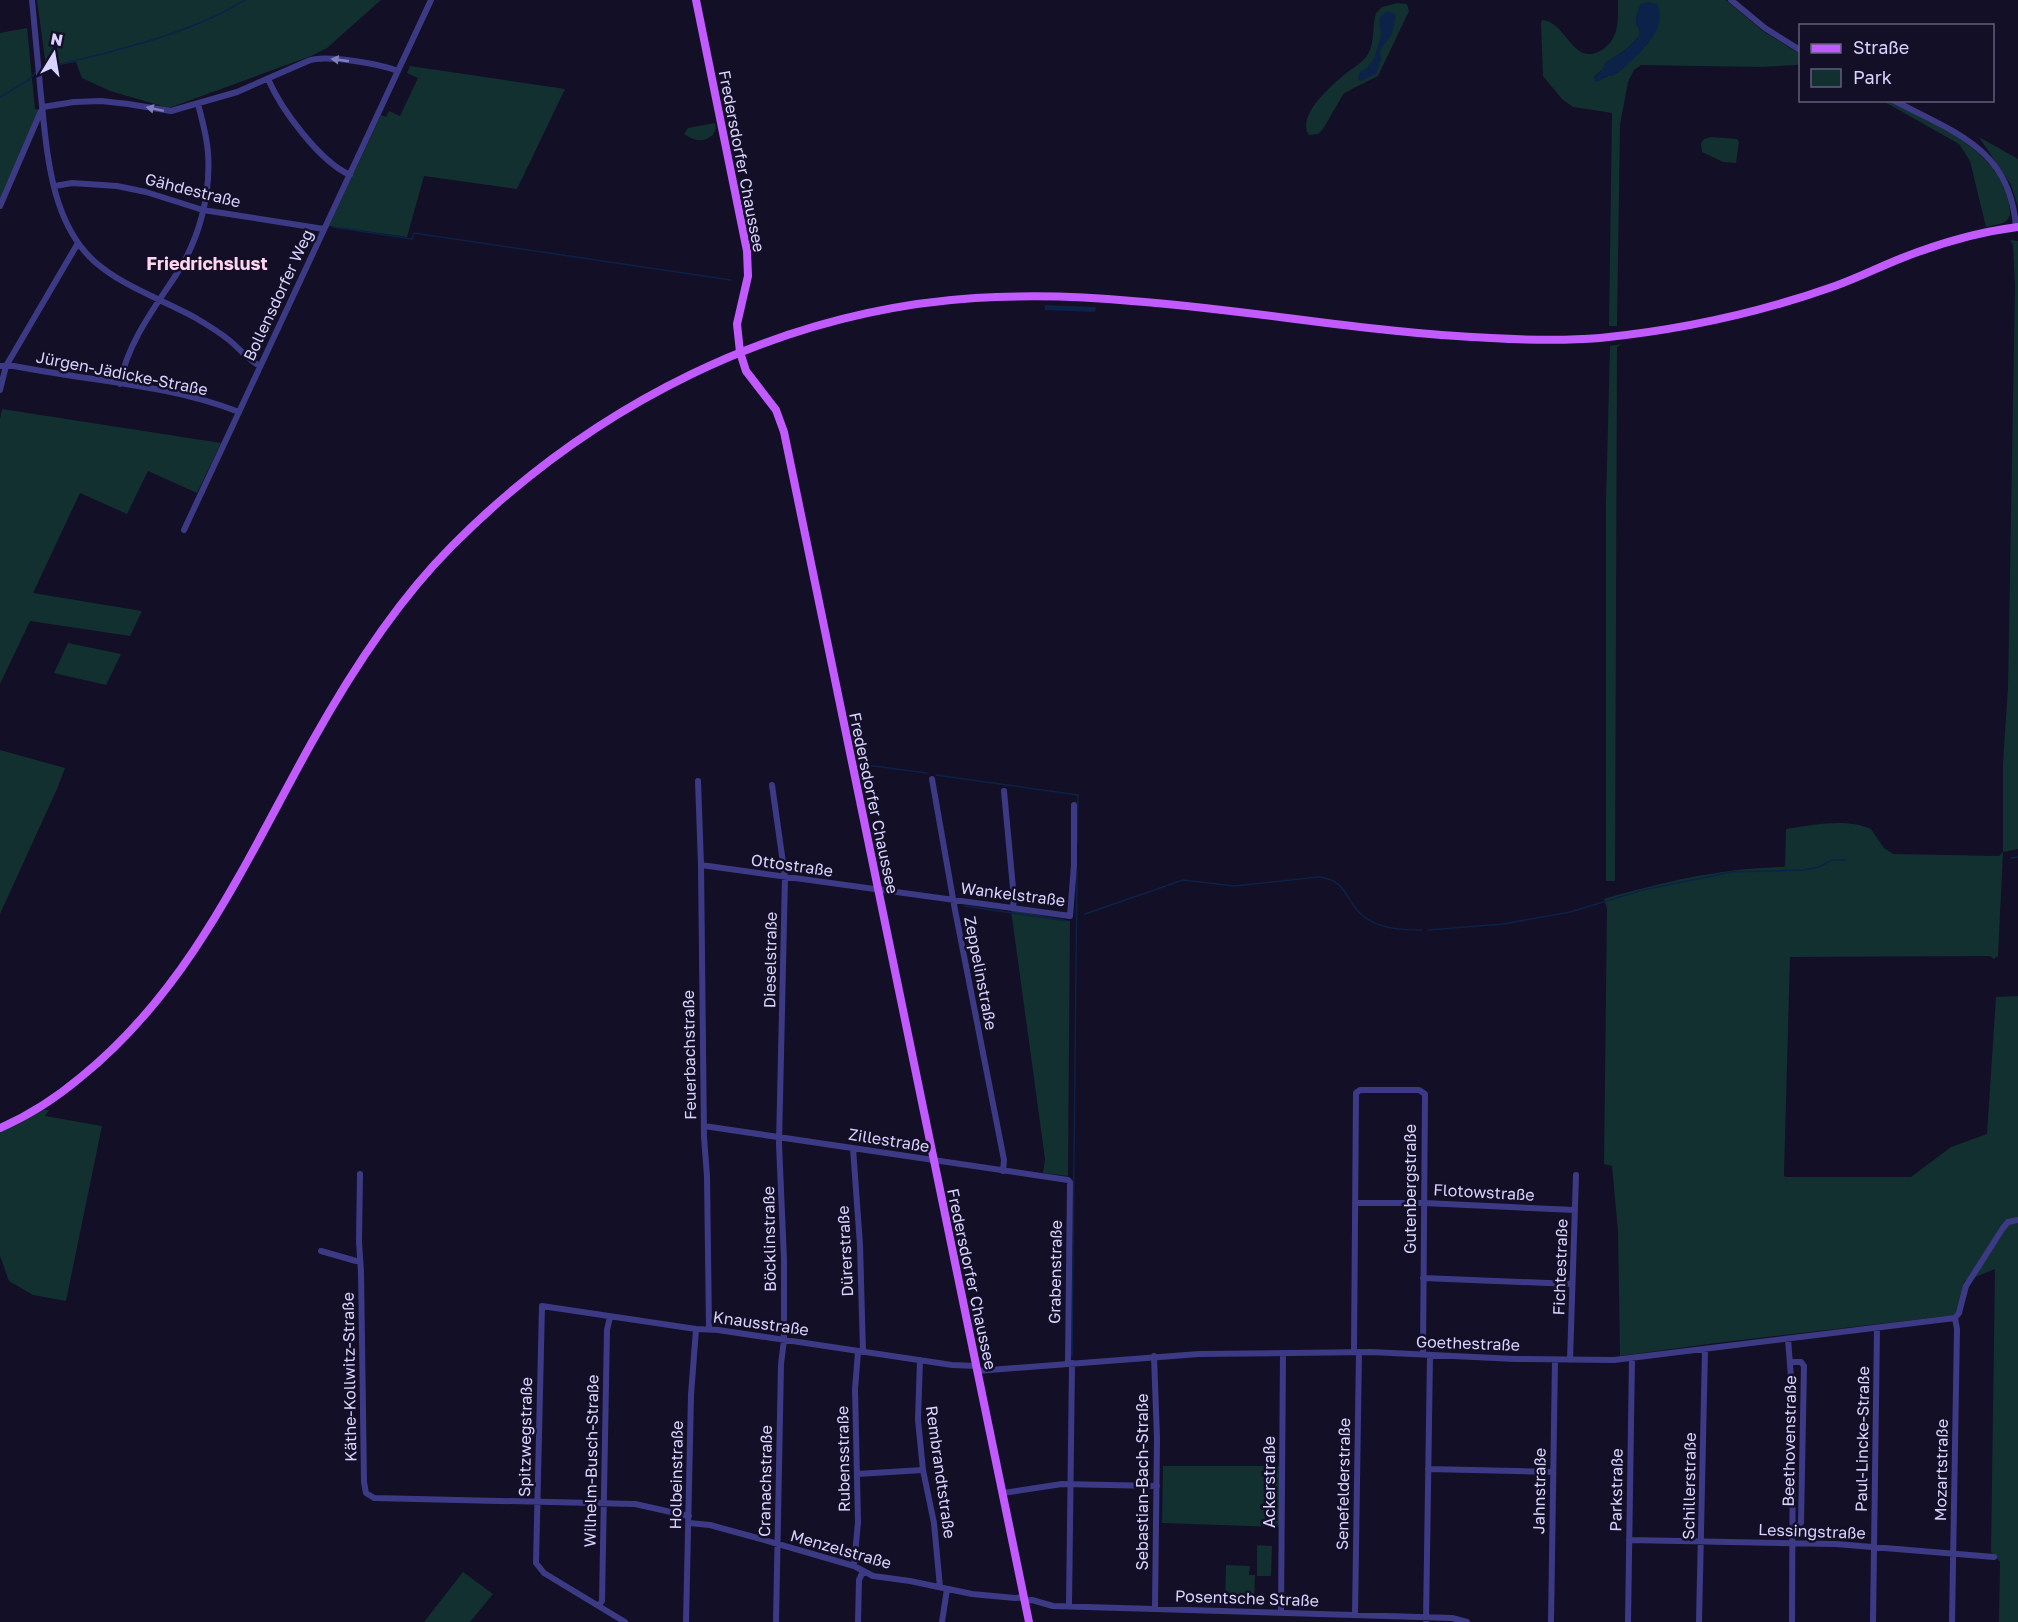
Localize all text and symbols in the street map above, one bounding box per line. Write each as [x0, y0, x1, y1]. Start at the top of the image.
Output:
north arrow [24, 24, 84, 84]
legend [1799, 24, 1994, 102]
text: N [49, 28, 65, 50]
text: Straße [1853, 36, 1909, 58]
one-way arrow [331, 55, 350, 64]
text: Park [1853, 66, 1892, 88]
street label: Fredersdorfer Chaussee [715, 68, 769, 254]
one-way arrow [146, 104, 165, 113]
street label: Gähdestraße [143, 168, 243, 212]
street label: Bollensdorfer Weg [239, 226, 317, 364]
district label: Friedrichslust [146, 252, 268, 274]
street label: Jürgen-Jädicke-Straße [34, 347, 210, 399]
street label: Fredersdorfer Chaussee [845, 710, 903, 896]
street label: Ottostraße [750, 849, 834, 881]
street label: Wankelstraße [960, 878, 1066, 910]
street label: Dieselstraße [759, 912, 781, 1008]
street label: Zeppelinstraße [960, 914, 1002, 1032]
street label: Feuerbachstraße [678, 990, 700, 1120]
street label: Zillestraße [847, 1124, 931, 1156]
street label: Gutenbergstraße [1400, 1124, 1420, 1254]
street label: Flotowstraße [1433, 1179, 1535, 1205]
street label: Böcklinstraße [758, 1186, 780, 1292]
street label: Fredersdorfer Chaussee [943, 1186, 1001, 1372]
street label: Dürerstraße [833, 1205, 857, 1297]
street label: Fichtestraße [1548, 1218, 1572, 1316]
street label: Grabenstraße [1044, 1220, 1066, 1324]
street label: Käthe-Kollwitz-Straße [338, 1292, 360, 1462]
street label: Knausstraße [712, 1306, 810, 1340]
street label: Goethestraße [1416, 1331, 1520, 1355]
street label: Paul-Lincke-Straße [1851, 1366, 1873, 1512]
street label: Wilhelm-Busch-Straße [579, 1374, 603, 1548]
street label: Beethovenstraße [1778, 1375, 1800, 1507]
street label: Spitzwegstraße [514, 1377, 536, 1497]
street label: Sebastian-Bach-Straße [1132, 1394, 1152, 1570]
street label: Rembrandtstraße [922, 1404, 960, 1540]
street label: Rubensstraße [832, 1406, 854, 1512]
street label: Senefelderstraße [1332, 1418, 1354, 1550]
street label: Mozartstraße [1930, 1419, 1952, 1521]
street label: Holbeinstraße [665, 1420, 687, 1530]
street label: Cranachstraße [754, 1425, 776, 1537]
street label: Schillerstraße [1678, 1432, 1700, 1540]
street label: Ackerstraße [1259, 1436, 1279, 1528]
street label: Jahnstraße [1528, 1448, 1550, 1534]
street label: Parkstraße [1605, 1448, 1627, 1532]
street label: Lessingstraße [1758, 1519, 1866, 1543]
street label: Menzelstraße [788, 1525, 894, 1573]
street label: Posentsche Straße [1175, 1585, 1319, 1611]

